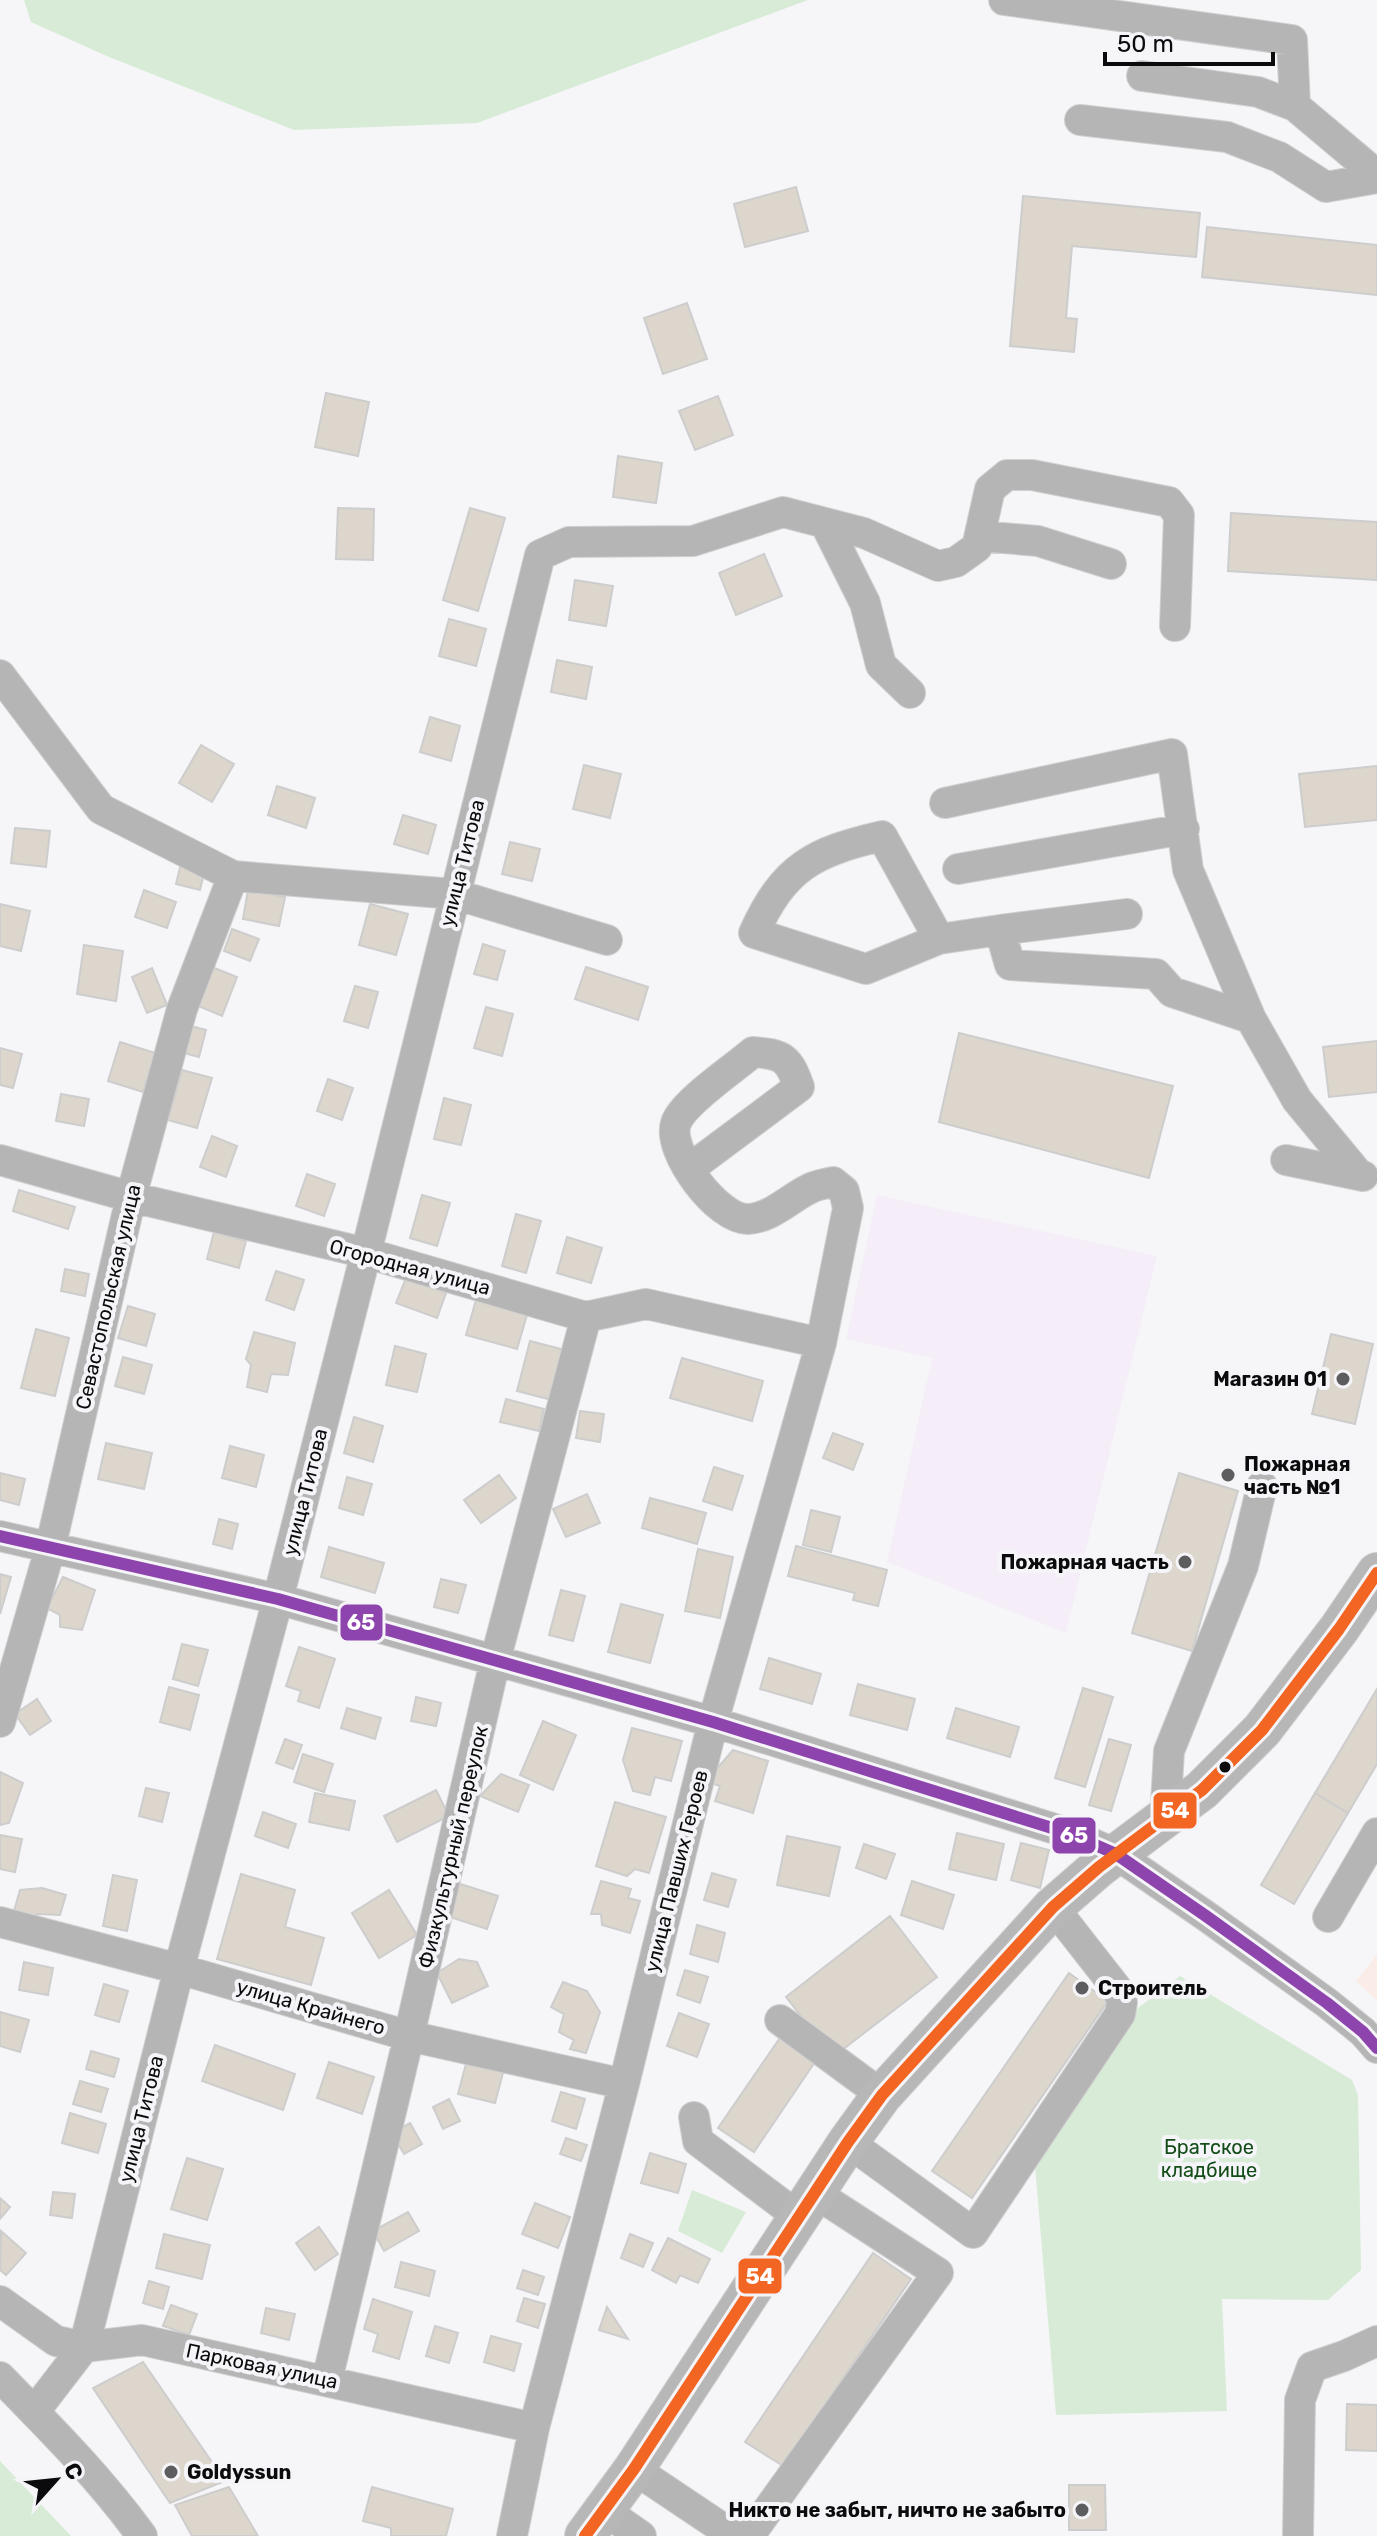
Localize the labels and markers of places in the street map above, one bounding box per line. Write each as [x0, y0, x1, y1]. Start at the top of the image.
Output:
place label: Магазин 01 [1213, 1367, 1327, 1391]
marker: Магазин 01 [1334, 1370, 1352, 1388]
place label: Пожарная часть №1 [1244, 1452, 1350, 1499]
marker: Пожарная часть №1 [1219, 1466, 1237, 1484]
place label: Пожарная часть [1000, 1550, 1169, 1574]
marker: Пожарная часть [1176, 1553, 1194, 1571]
unlabelled marker [1217, 1759, 1233, 1775]
place label: Строитель [1098, 1976, 1207, 2000]
marker: Строитель [1073, 1979, 1091, 1997]
place label: Goldyssun [187, 2460, 291, 2484]
marker: Goldyssun [162, 2463, 180, 2481]
place label: Никто не забыт, ничто не забыто [729, 2498, 1066, 2522]
marker: Никто не забыт, ничто не забыто [1073, 2501, 1091, 2519]

